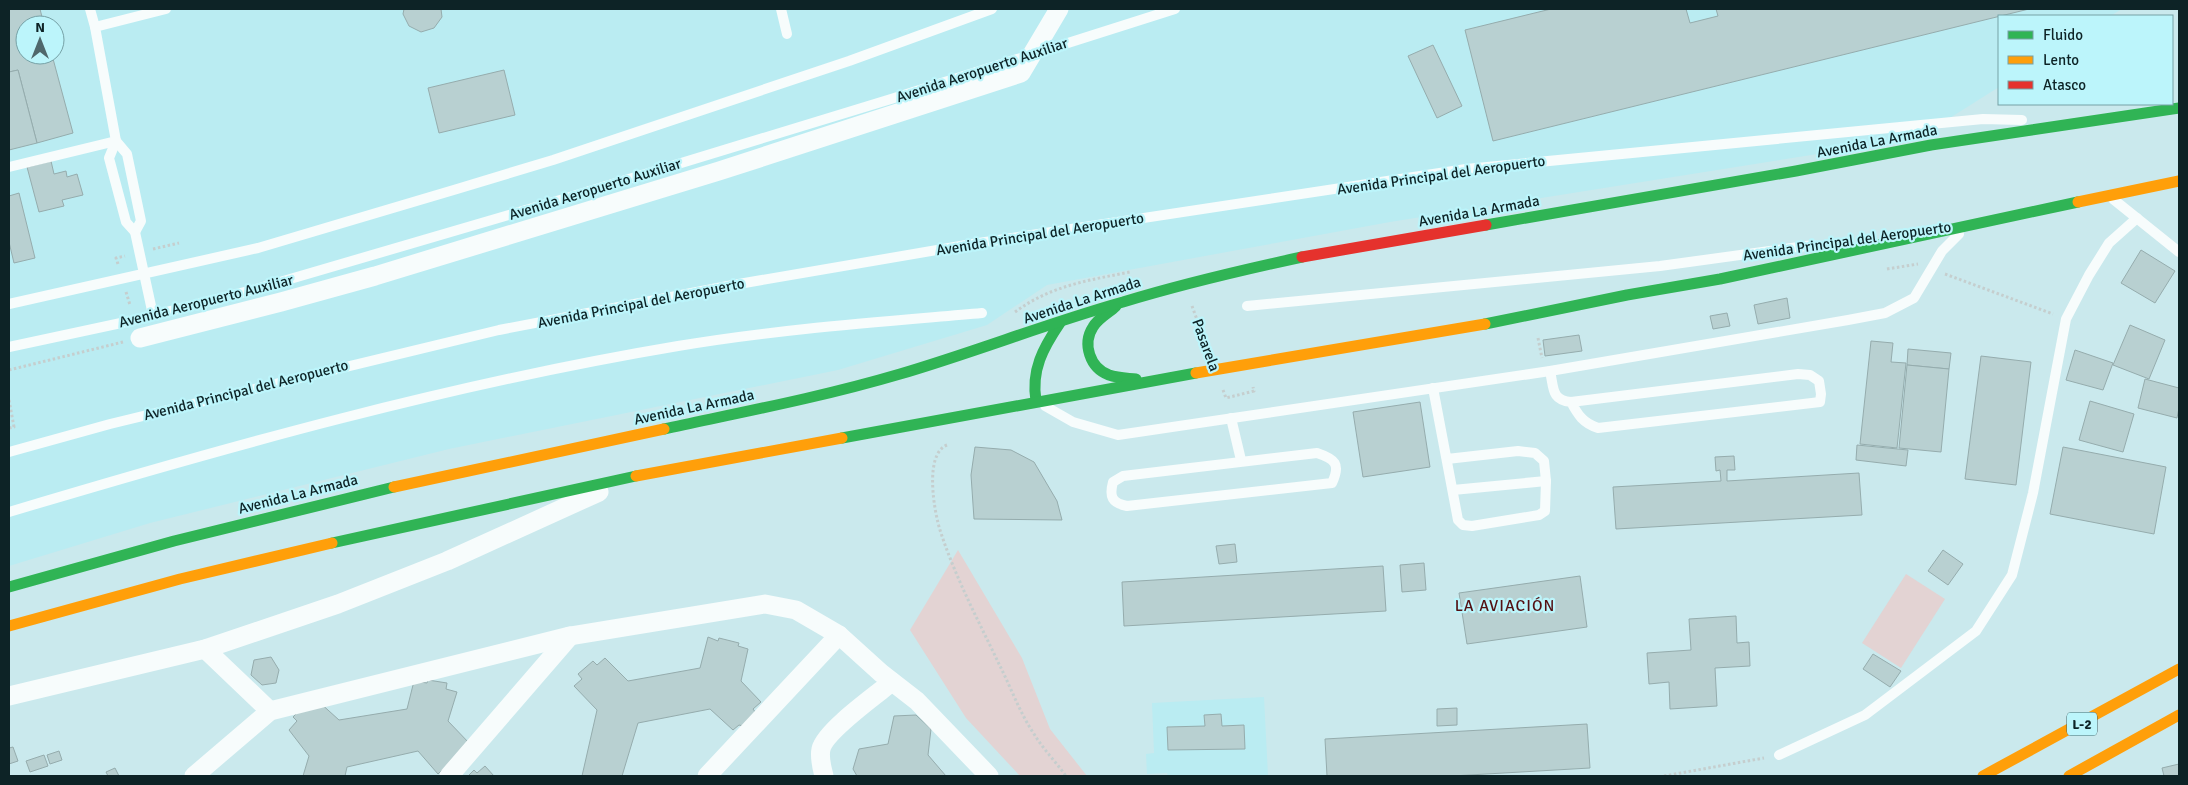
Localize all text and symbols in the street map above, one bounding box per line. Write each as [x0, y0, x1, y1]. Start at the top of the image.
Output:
north arrow [15, 15, 65, 65]
legend [1998, 15, 2173, 105]
text: N [35, 19, 45, 36]
text: Fluido [2043, 26, 2083, 44]
street label: Avenida Aeropuerto Auxiliar [894, 34, 1070, 106]
text: Lento [2043, 51, 2079, 69]
text: Atasco [2043, 76, 2086, 94]
street label: Avenida La Armada [1815, 120, 1939, 162]
street label: Avenida Principal del Aeropuerto [1336, 151, 1546, 199]
street label: Avenida Aeropuerto Auxiliar [507, 154, 684, 224]
street label: Avenida La Armada [1417, 192, 1541, 230]
street label: Avenida Principal del Aeropuerto [935, 209, 1145, 259]
street label: Avenida Principal del Aeropuerto [1742, 217, 1952, 265]
street label: Avenida Aeropuerto Auxiliar [117, 270, 296, 331]
street label: Avenida La Armada [1021, 273, 1143, 327]
street label: Avenida Principal del Aeropuerto [536, 274, 746, 332]
street label: Pasarela [1188, 316, 1224, 374]
street label: Avenida Principal del Aeropuerto [142, 356, 350, 424]
street label: Avenida La Armada [632, 385, 756, 429]
street label: Avenida La Armada [236, 470, 360, 518]
district label: LA AVIACIÓN [1455, 596, 1555, 616]
road number: L-2 [2067, 712, 2097, 736]

